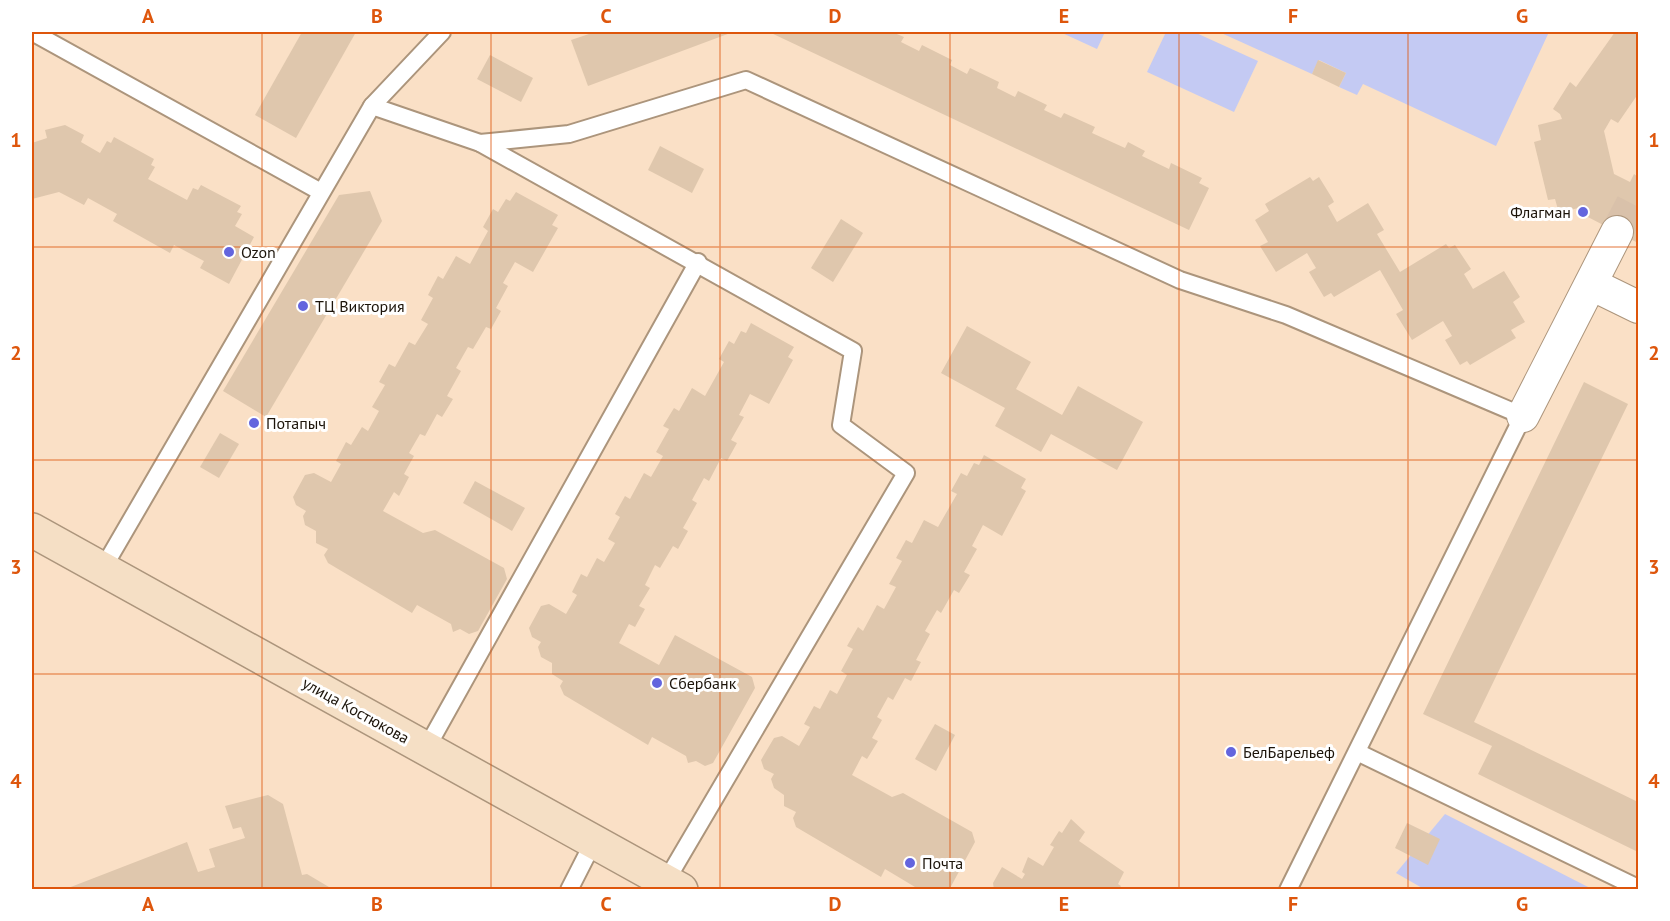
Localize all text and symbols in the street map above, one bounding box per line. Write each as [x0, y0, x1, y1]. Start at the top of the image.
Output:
text: A [142, 3, 155, 29]
text: B [371, 3, 383, 29]
text: C [600, 3, 612, 29]
text: D [829, 3, 842, 29]
text: E [1059, 3, 1069, 29]
text: F [1288, 3, 1298, 29]
text: G [1516, 3, 1528, 29]
text: 1 [10, 127, 22, 153]
text: 1 [1648, 127, 1660, 153]
place label: Флагман [1510, 202, 1571, 222]
marker: Флагман [1576, 205, 1590, 219]
place label: Ozon [241, 242, 276, 262]
marker: Ozon [222, 245, 236, 259]
place label: ТЦ Виктория [315, 296, 405, 316]
marker: ТЦ Виктория [296, 299, 310, 313]
text: 2 [10, 340, 22, 366]
text: 2 [1648, 340, 1660, 366]
place label: Потапыч [266, 413, 326, 433]
marker: Потапыч [247, 416, 261, 430]
text: 3 [10, 554, 22, 580]
text: 3 [1648, 554, 1660, 580]
street label: улица Костюкова [299, 672, 413, 748]
place label: Сбербанк [669, 673, 737, 693]
marker: Сбербанк [650, 676, 664, 690]
place label: БелБарельеф [1243, 742, 1335, 762]
marker: БелБарельеф [1224, 745, 1238, 759]
text: 4 [10, 768, 22, 794]
text: 4 [1648, 768, 1660, 794]
place label: Почта [922, 853, 963, 873]
marker: Почта [903, 856, 917, 870]
text: A [142, 891, 155, 917]
text: B [371, 891, 383, 917]
text: C [600, 891, 612, 917]
text: D [829, 891, 842, 917]
text: E [1059, 891, 1069, 917]
text: F [1288, 891, 1298, 917]
text: G [1516, 891, 1528, 917]

